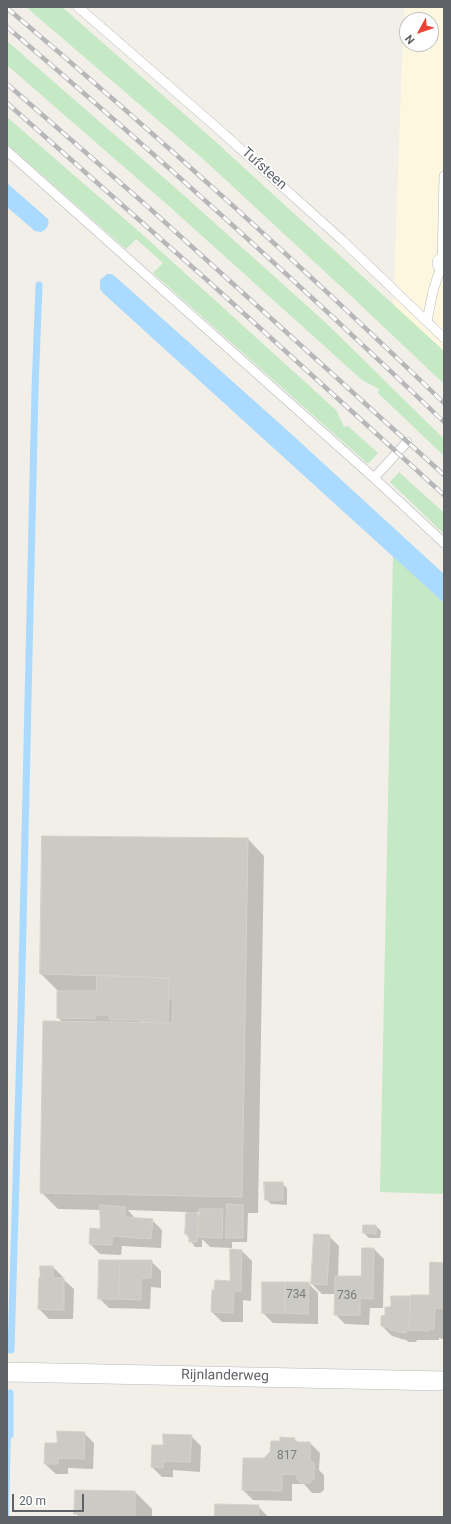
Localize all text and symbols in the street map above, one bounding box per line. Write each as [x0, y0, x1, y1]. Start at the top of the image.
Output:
north arrow [399, 12, 439, 52]
text: N [403, 32, 418, 47]
street label: Tufsteen [238, 144, 290, 194]
house number: 734 [286, 1288, 306, 1302]
house number: 736 [337, 1289, 357, 1303]
street label: Rijnlanderweg [181, 1367, 269, 1385]
house number: 817 [277, 1449, 297, 1463]
scale bar [14, 1486, 86, 1512]
text: 20 m [19, 1494, 46, 1508]

